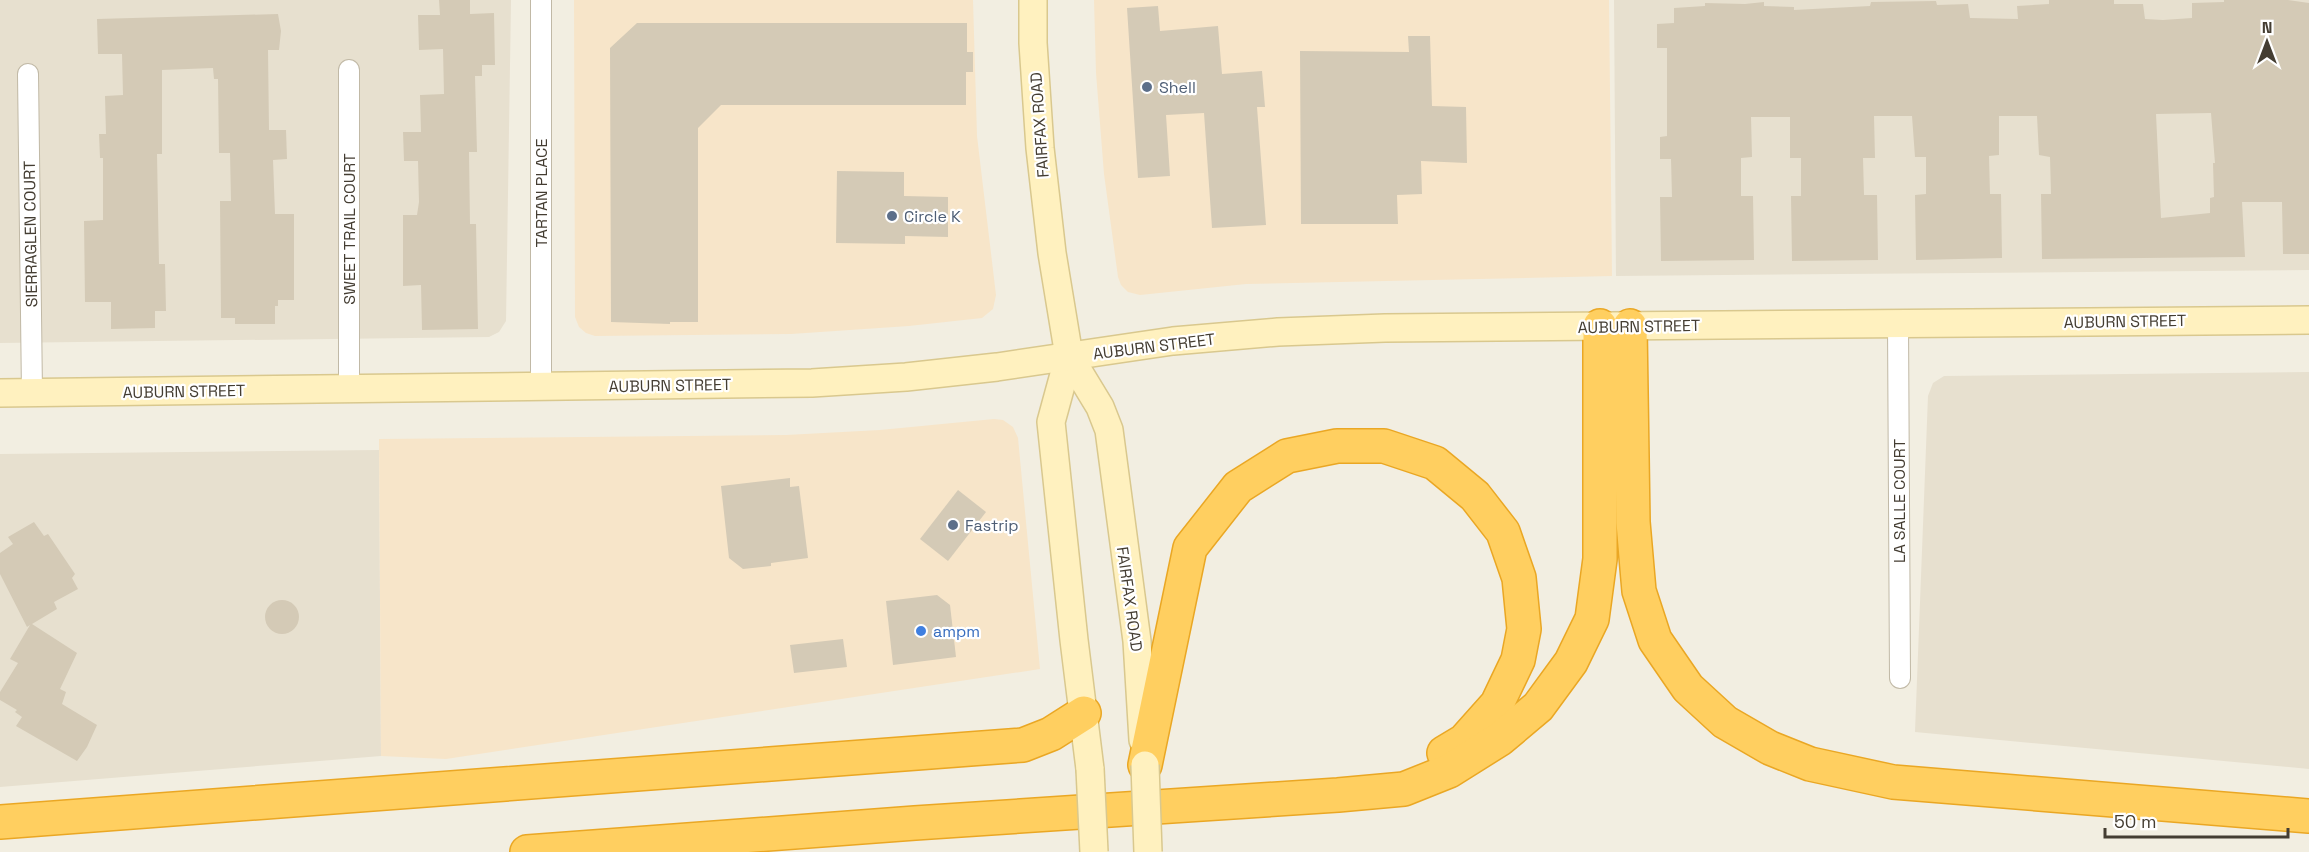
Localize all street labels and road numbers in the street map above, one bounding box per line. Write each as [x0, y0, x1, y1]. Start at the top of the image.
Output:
street label: FAIRFAX ROAD [1025, 72, 1054, 178]
street label: TARTAN PLACE [531, 139, 552, 247]
street label: SWEET TRAIL COURT [339, 153, 360, 305]
street label: SIERRAGLEN COURT [19, 160, 42, 308]
street label: AUBURN STREET [2063, 310, 2187, 333]
street label: AUBURN STREET [1577, 315, 1701, 338]
street label: AUBURN STREET [1092, 329, 1216, 364]
street label: AUBURN STREET [608, 374, 732, 397]
street label: AUBURN STREET [122, 380, 246, 403]
street label: LA SALLE COURT [1889, 439, 1910, 563]
street label: FAIRFAX ROAD [1112, 545, 1147, 653]

